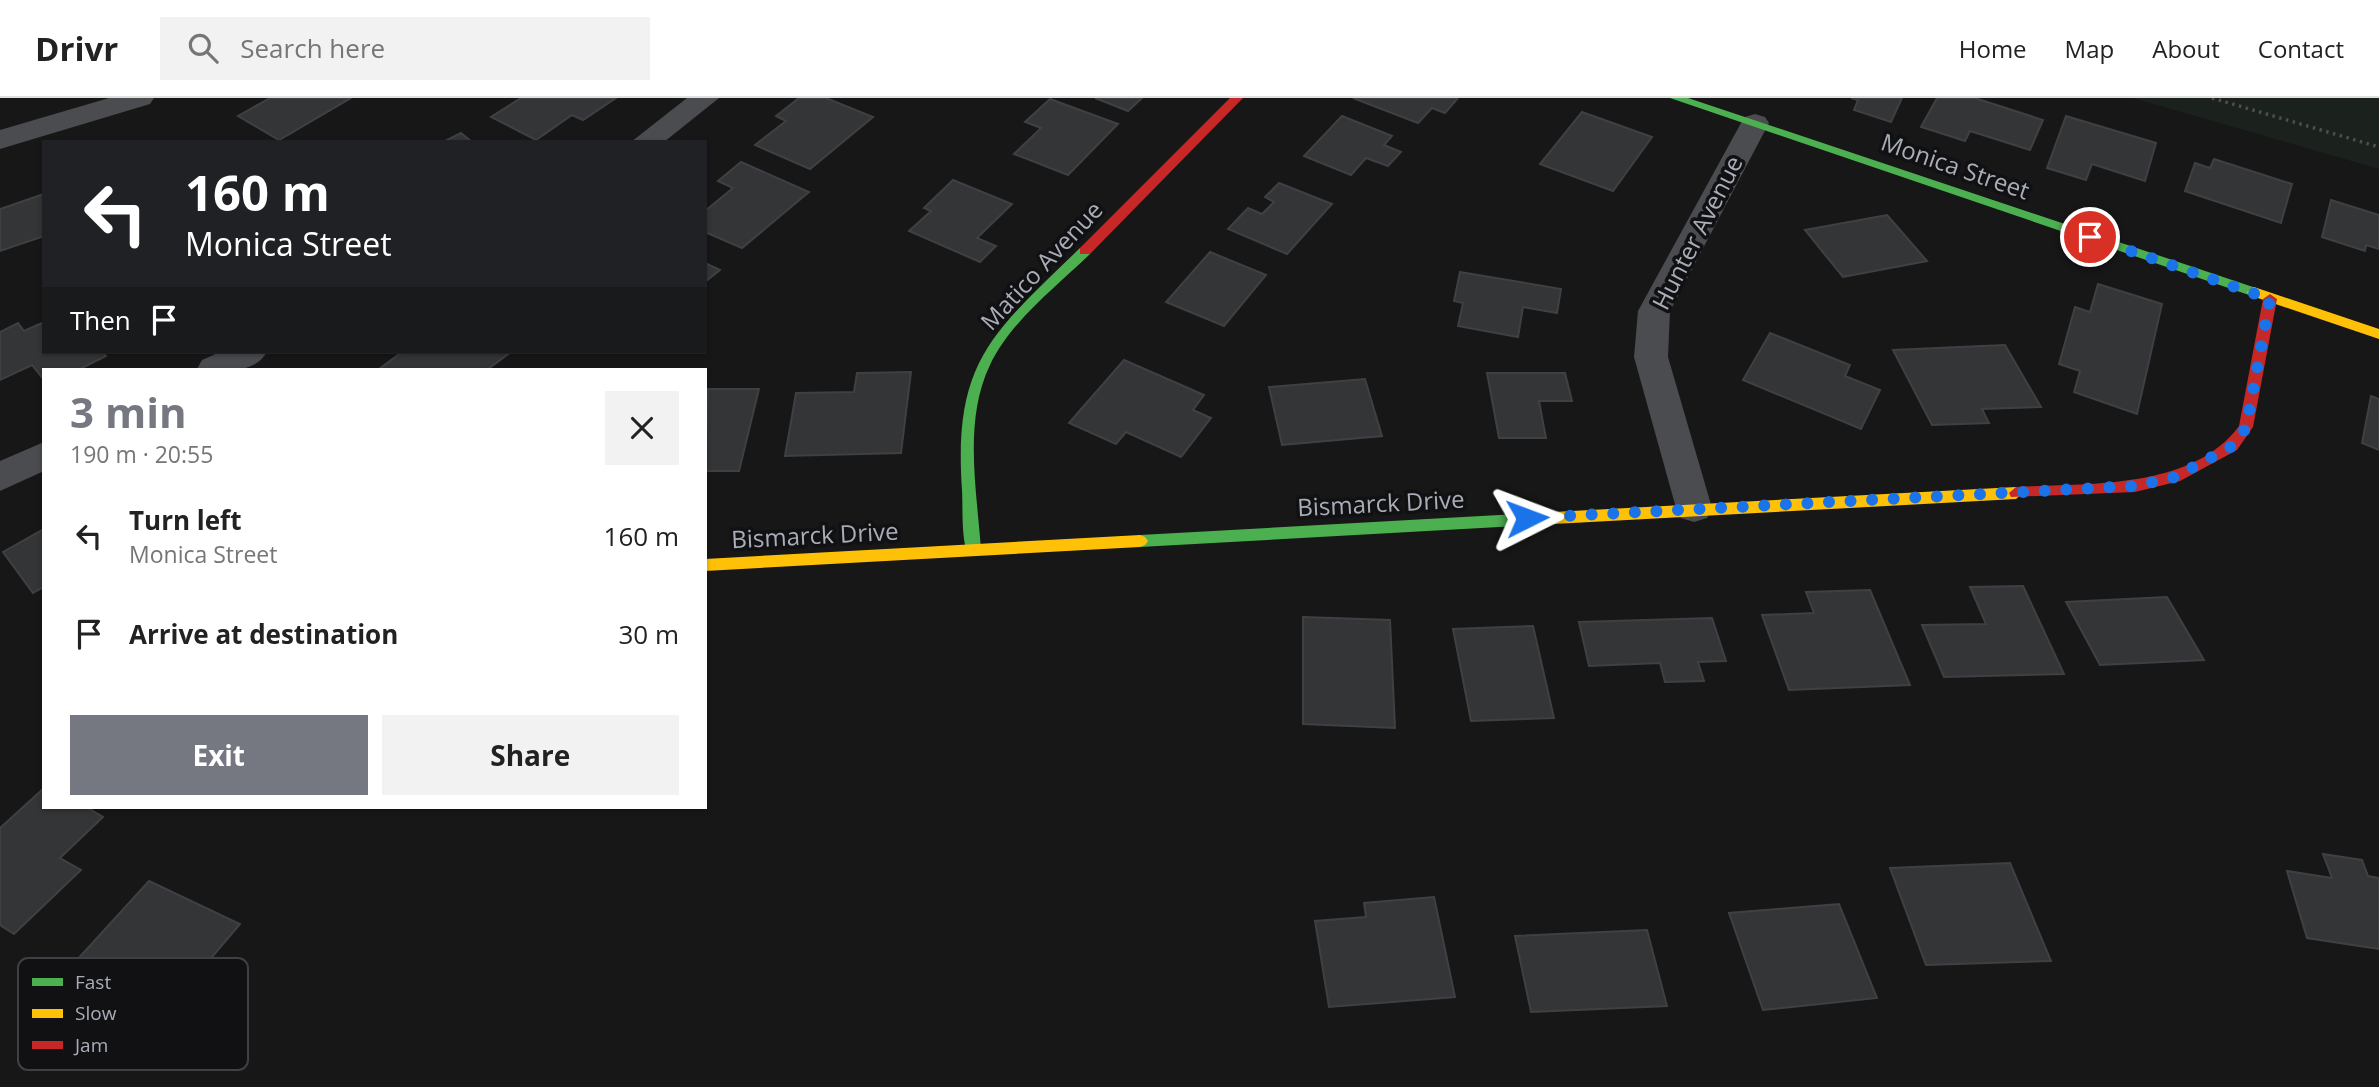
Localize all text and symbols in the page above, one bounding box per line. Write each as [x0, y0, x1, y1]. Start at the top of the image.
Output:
search box [160, 17, 650, 80]
text: Drivr [35, 26, 118, 71]
icon: search [184, 29, 222, 67]
text: Search here [240, 30, 385, 66]
text: Home [1959, 32, 2027, 65]
text: Map [2065, 32, 2114, 65]
text: About [2152, 32, 2220, 65]
text: Contact [2258, 32, 2344, 65]
street label: Monica Street [1877, 125, 2034, 206]
street label: Hunter Avenue [1644, 150, 1750, 315]
text: 160 m [185, 159, 330, 225]
icon: left [70, 168, 161, 259]
street label: Matico Avenue [972, 193, 1109, 337]
pin [2060, 207, 2120, 267]
icon: arrive [2071, 218, 2109, 256]
text: Monica Street [185, 222, 392, 265]
icon: arrive [145, 301, 183, 339]
text: Then [70, 302, 131, 338]
text: 3 min [70, 383, 187, 440]
button: close [605, 391, 679, 465]
text: 190 m · 20:55 [70, 438, 213, 470]
position arrow [1490, 481, 1564, 555]
street label: Bismarck Drive [1296, 482, 1465, 523]
text: Turn left [129, 502, 241, 538]
street label: Bismarck Drive [730, 514, 899, 555]
icon: left [70, 517, 108, 555]
text: 160 m [604, 518, 679, 554]
text: Monica Street [129, 538, 277, 570]
icon: arrive [70, 615, 108, 653]
text: Arrive at destination [129, 616, 398, 652]
text: 30 m [618, 616, 679, 652]
button: Exit [70, 715, 368, 795]
button: Share [382, 715, 679, 795]
legend [18, 958, 248, 1070]
text: Fast [75, 969, 111, 995]
text: Slow [75, 1000, 117, 1026]
text: Jam [73, 1032, 108, 1058]

